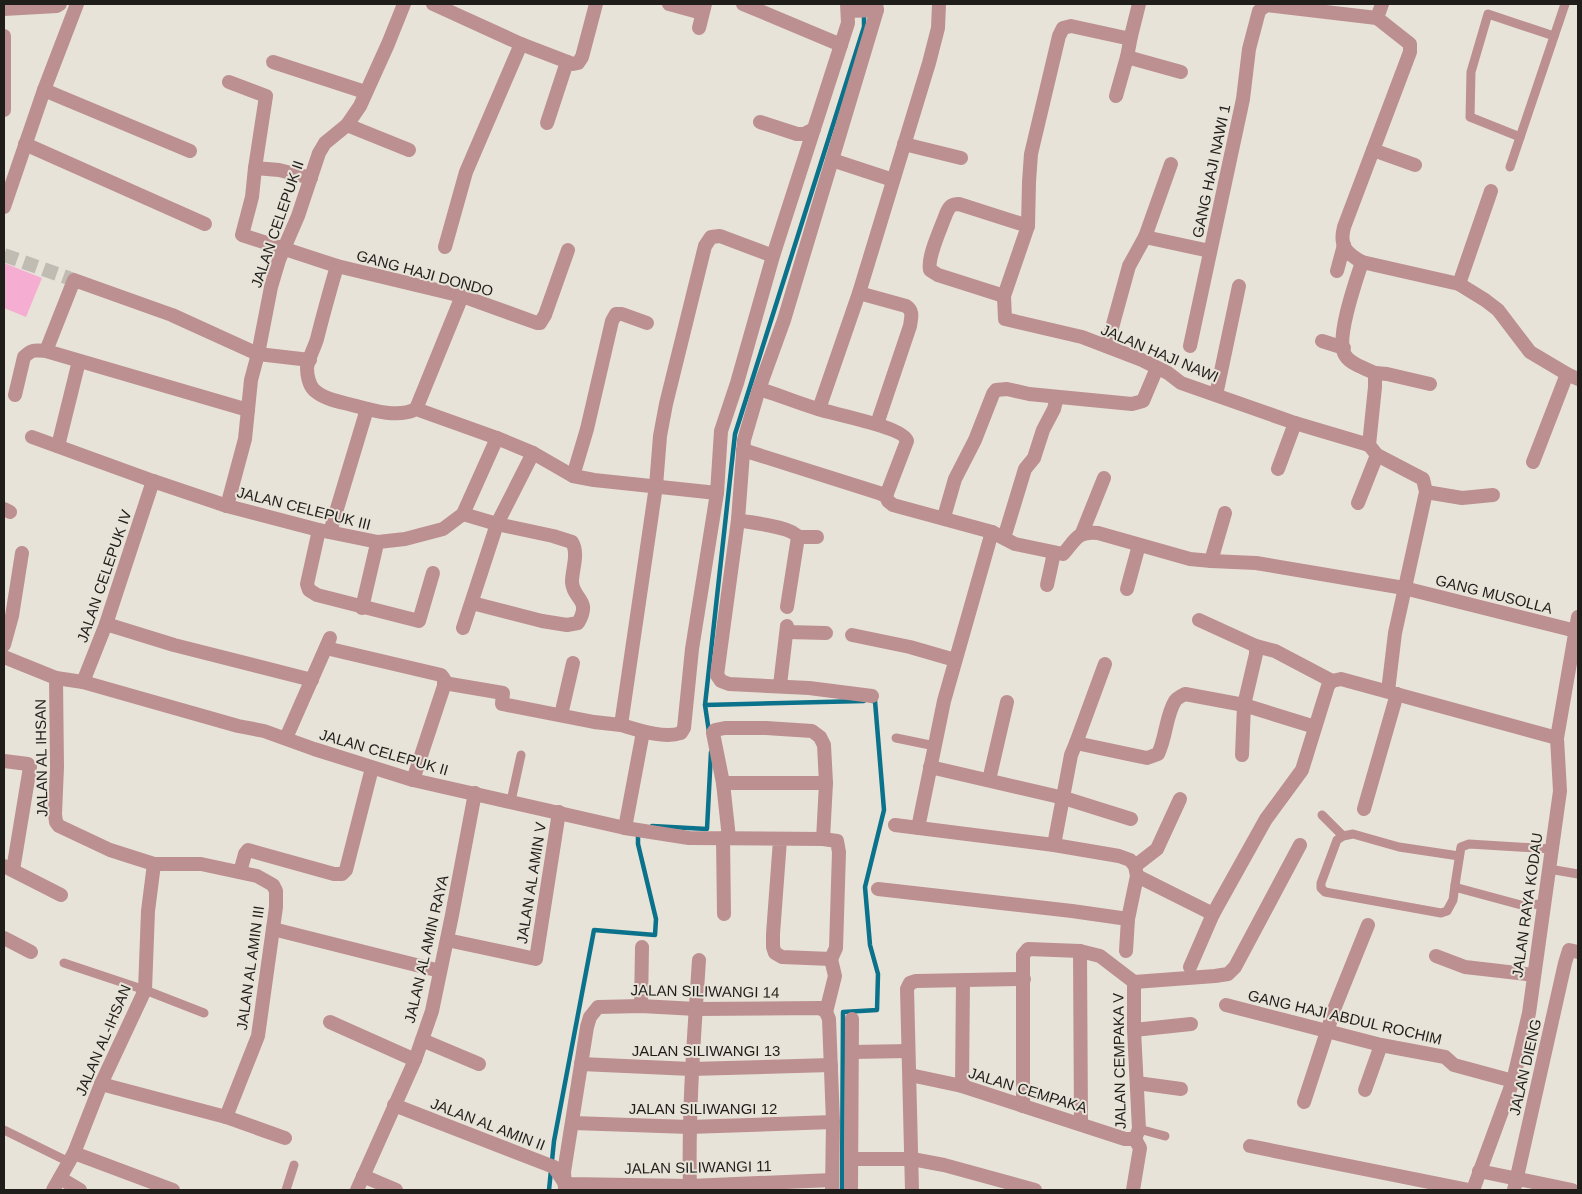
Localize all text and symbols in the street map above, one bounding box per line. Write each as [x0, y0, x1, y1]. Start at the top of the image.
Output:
street label: GANG HAJI NAWI 1 [1189, 103, 1233, 239]
street label: JALAN CELEPUK II [247, 158, 307, 290]
street label: GANG HAJI DONDO [355, 247, 495, 299]
street label: JALAN HAJI NAWI [1099, 321, 1221, 385]
street label: JALAN CELEPUK III [235, 483, 373, 533]
street label: JALAN CELEPUK IV [73, 507, 135, 645]
street label: GANG MUSOLLA [1434, 571, 1554, 617]
street label: JALAN AL IHSAN [31, 699, 51, 817]
street label: JALAN CELEPUK II [318, 725, 450, 779]
street label: JALAN AL AMIN V [513, 821, 549, 945]
street label: JALAN RAYA KODAU [1508, 831, 1546, 979]
street label: JALAN AL AMIN RAYA [401, 873, 451, 1025]
street label: JALAN AL AMIN III [233, 905, 267, 1031]
street label: JALAN SILIWANGI 14 [631, 981, 779, 1001]
street label: JALAN AL-IHSAN [72, 982, 134, 1098]
street label: GANG HAJI ABDUL ROCHIM [1246, 986, 1444, 1048]
street label: JALAN CEMPAKA V [1109, 993, 1129, 1129]
street label: JALAN DIENG [1506, 1017, 1544, 1117]
street label: JALAN SILIWANGI 13 [632, 1042, 780, 1059]
street label: JALAN CEMPAKA [967, 1064, 1089, 1116]
street label: JALAN AL AMIN II [428, 1094, 548, 1154]
street label: JALAN SILIWANGI 12 [629, 1100, 777, 1117]
street label: JALAN SILIWANGI 11 [624, 1157, 772, 1177]

